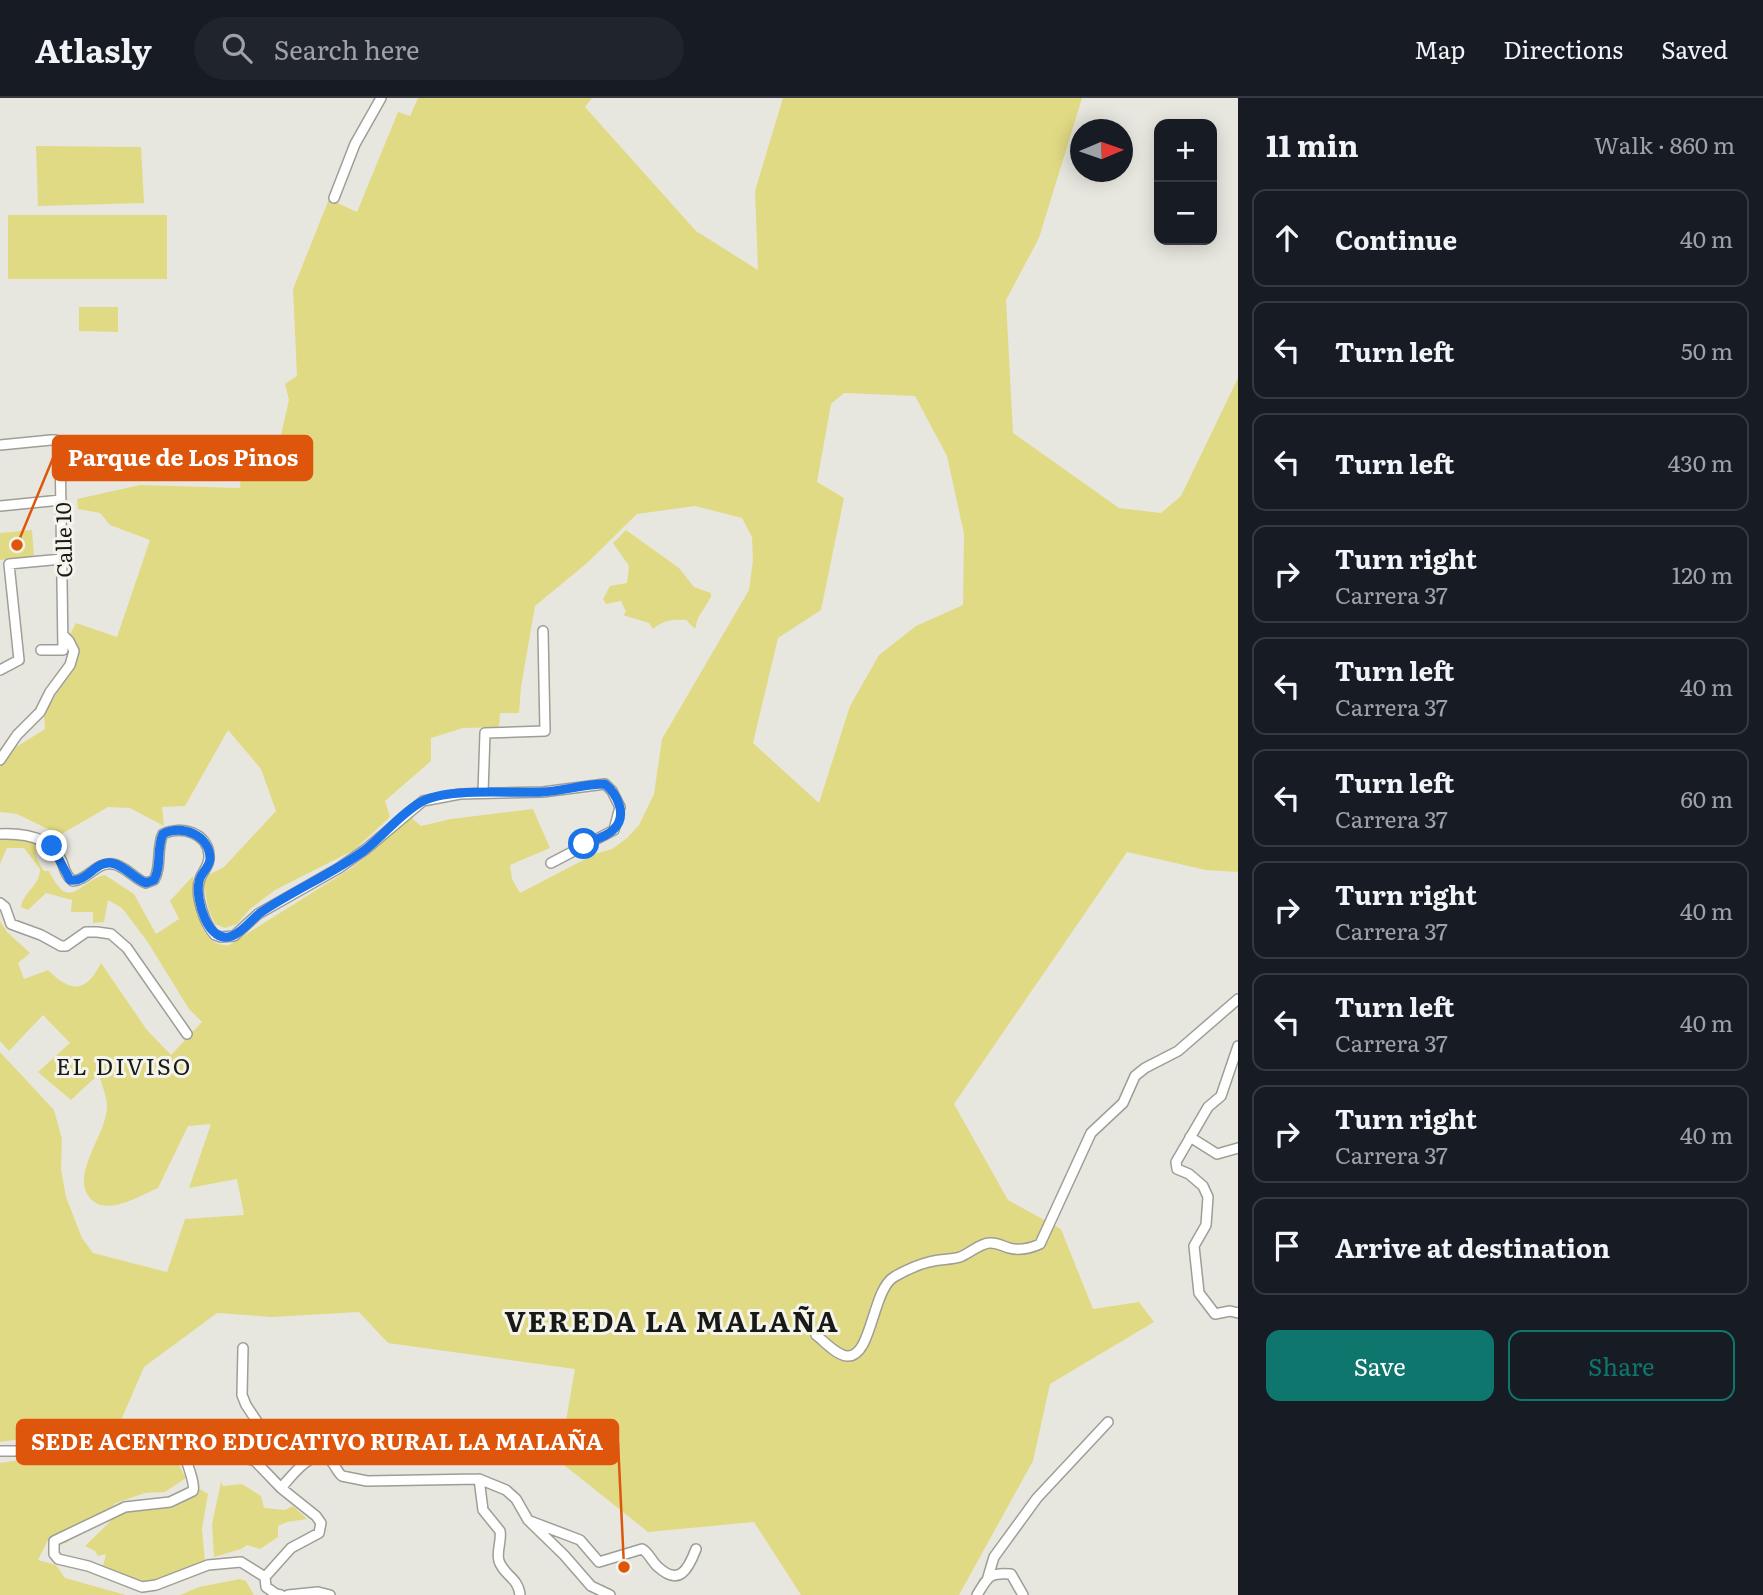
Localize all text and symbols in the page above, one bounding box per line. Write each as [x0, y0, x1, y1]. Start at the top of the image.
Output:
search box [194, 17, 684, 80]
text: Atlasly [35, 24, 152, 73]
icon: search [218, 29, 256, 67]
text: Search here [274, 29, 420, 68]
text: Map [1414, 31, 1465, 66]
text: Directions [1503, 31, 1623, 66]
text: Saved [1661, 31, 1728, 66]
north arrow [1070, 119, 1133, 182]
map controls [1154, 119, 1217, 245]
button: + [1154, 119, 1217, 182]
text: 11 min [1266, 122, 1359, 166]
text: Walk · 860 m [1594, 127, 1735, 161]
button: − [1154, 182, 1217, 245]
icon: ahead [1268, 219, 1306, 257]
text: Continue [1335, 219, 1457, 258]
text: 40 m [1680, 221, 1733, 255]
icon: left [1268, 331, 1306, 369]
text: Turn left [1335, 331, 1454, 370]
text: 50 m [1681, 333, 1733, 367]
callout: Parque de Los Pinos [53, 436, 312, 480]
text: Parque de Los Pinos [68, 439, 298, 473]
icon: left [1268, 443, 1306, 481]
text: Turn left [1335, 443, 1454, 482]
text: 430 m [1668, 445, 1733, 479]
street label: Calle 10 [46, 502, 78, 578]
text: Turn right [1335, 538, 1477, 577]
icon: right [1268, 555, 1306, 593]
text: 120 m [1672, 557, 1733, 591]
text: Carrera 37 [1335, 577, 1448, 611]
text: Turn left [1335, 650, 1454, 689]
icon: left [1268, 667, 1306, 705]
text: 40 m [1680, 669, 1733, 703]
text: Carrera 37 [1335, 689, 1448, 723]
text: Turn left [1335, 762, 1454, 801]
icon: left [1268, 779, 1306, 817]
text: 60 m [1680, 781, 1733, 815]
text: Carrera 37 [1335, 801, 1448, 835]
route start [568, 828, 599, 859]
route end [36, 830, 67, 861]
text: Turn right [1335, 874, 1477, 913]
icon: right [1268, 891, 1306, 929]
text: 40 m [1680, 893, 1733, 927]
text: Carrera 37 [1335, 913, 1448, 947]
text: Turn left [1335, 986, 1454, 1025]
icon: left [1268, 1003, 1306, 1041]
text: 40 m [1680, 1005, 1733, 1039]
text: Carrera 37 [1335, 1025, 1448, 1059]
district label: EL DIVISO [56, 1048, 192, 1082]
text: Turn right [1335, 1098, 1477, 1137]
icon: right [1268, 1115, 1306, 1153]
text: 40 m [1680, 1117, 1733, 1151]
text: Carrera 37 [1335, 1137, 1448, 1171]
icon: arrive [1268, 1227, 1306, 1265]
text: Arrive at destination [1335, 1227, 1610, 1266]
district label: VEREDA LA MALAÑA [504, 1299, 840, 1341]
button: Save [1266, 1330, 1494, 1401]
button: Share [1508, 1330, 1735, 1401]
callout: SEDE ACENTRO EDUCATIVO RURAL LA MALAÑA [17, 1420, 618, 1464]
text: SEDE ACENTRO EDUCATIVO RURAL LA MALAÑA [31, 1423, 604, 1457]

